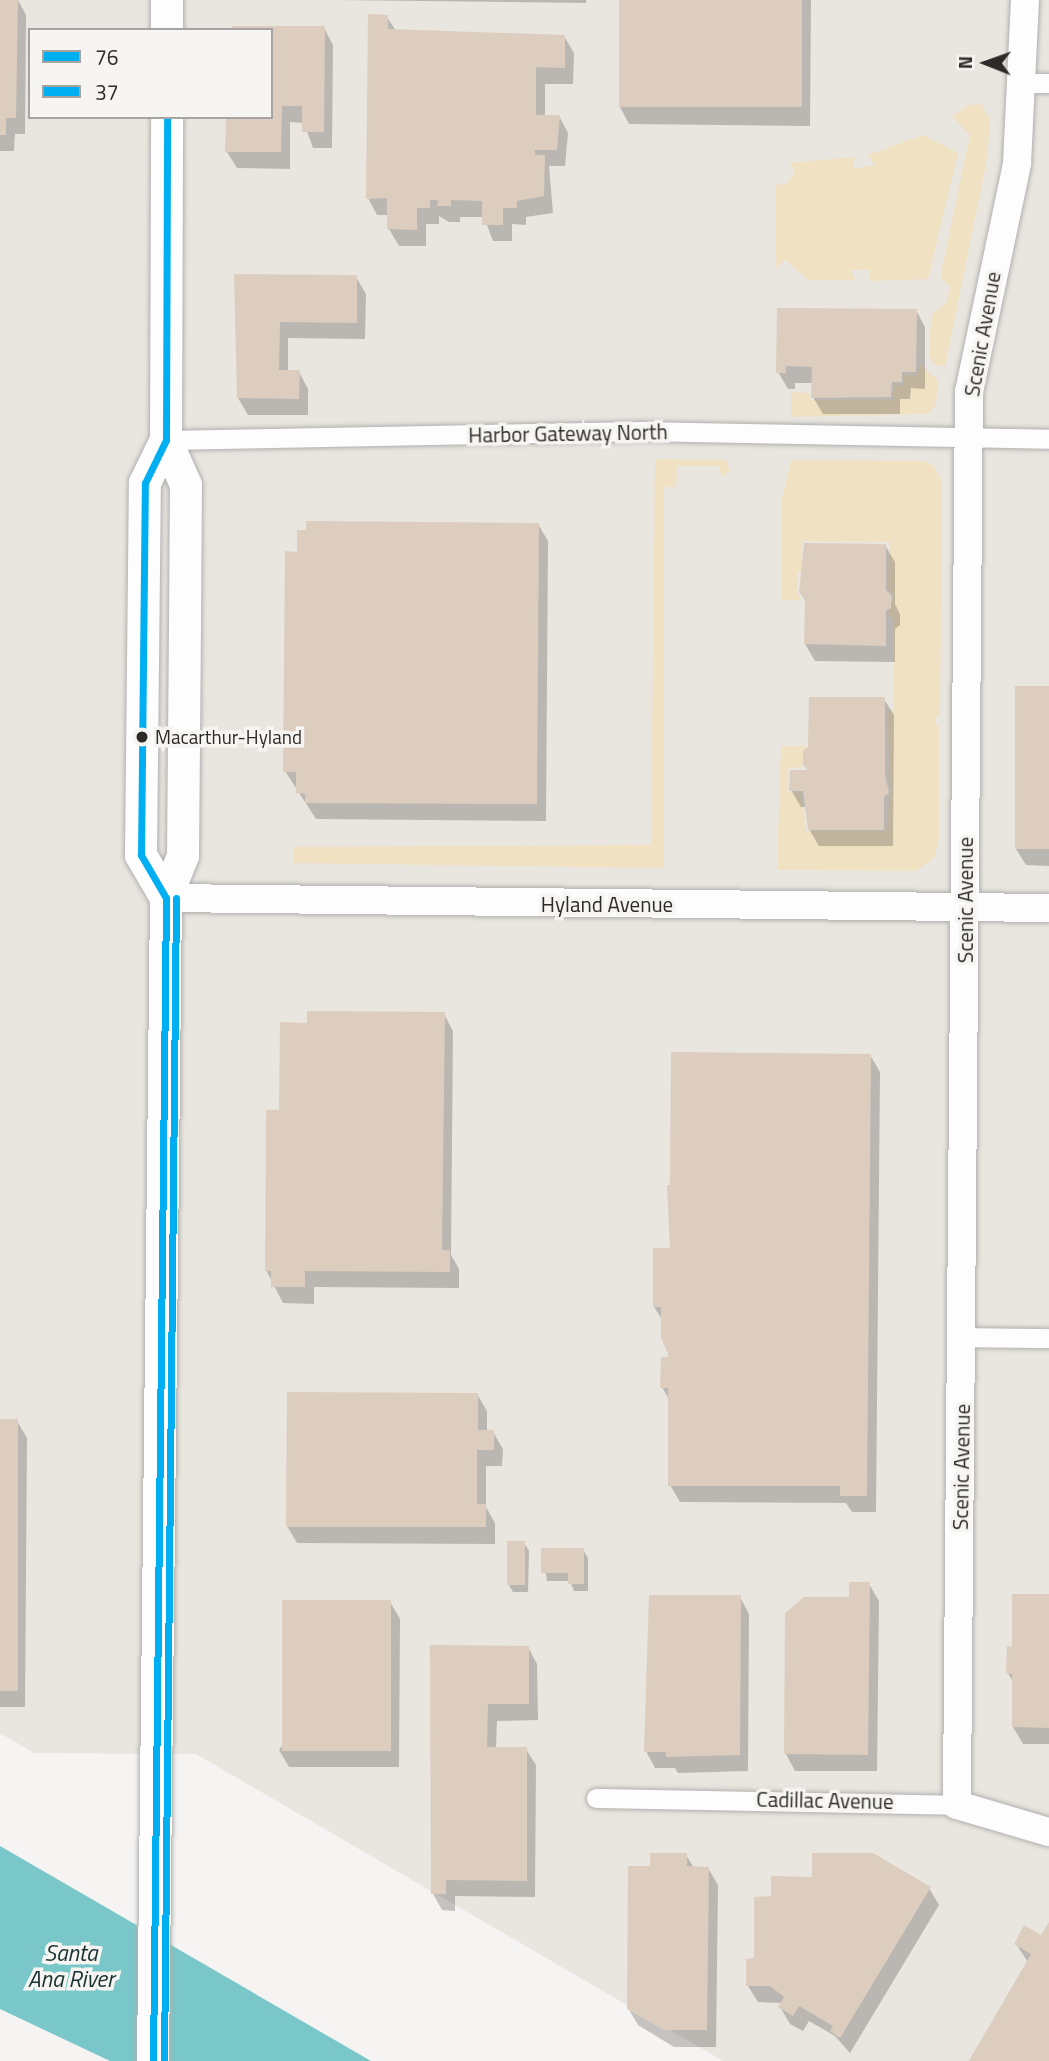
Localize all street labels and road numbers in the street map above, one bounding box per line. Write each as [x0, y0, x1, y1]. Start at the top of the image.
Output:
street label: Scenic Avenue [959, 270, 1005, 398]
street label: Harbor Gateway North [468, 419, 668, 447]
street label: Scenic Avenue [952, 837, 978, 963]
street label: Hyland Avenue [541, 891, 673, 917]
street label: Scenic Avenue [947, 1404, 975, 1530]
street label: Cadillac Avenue [756, 1786, 894, 1814]

